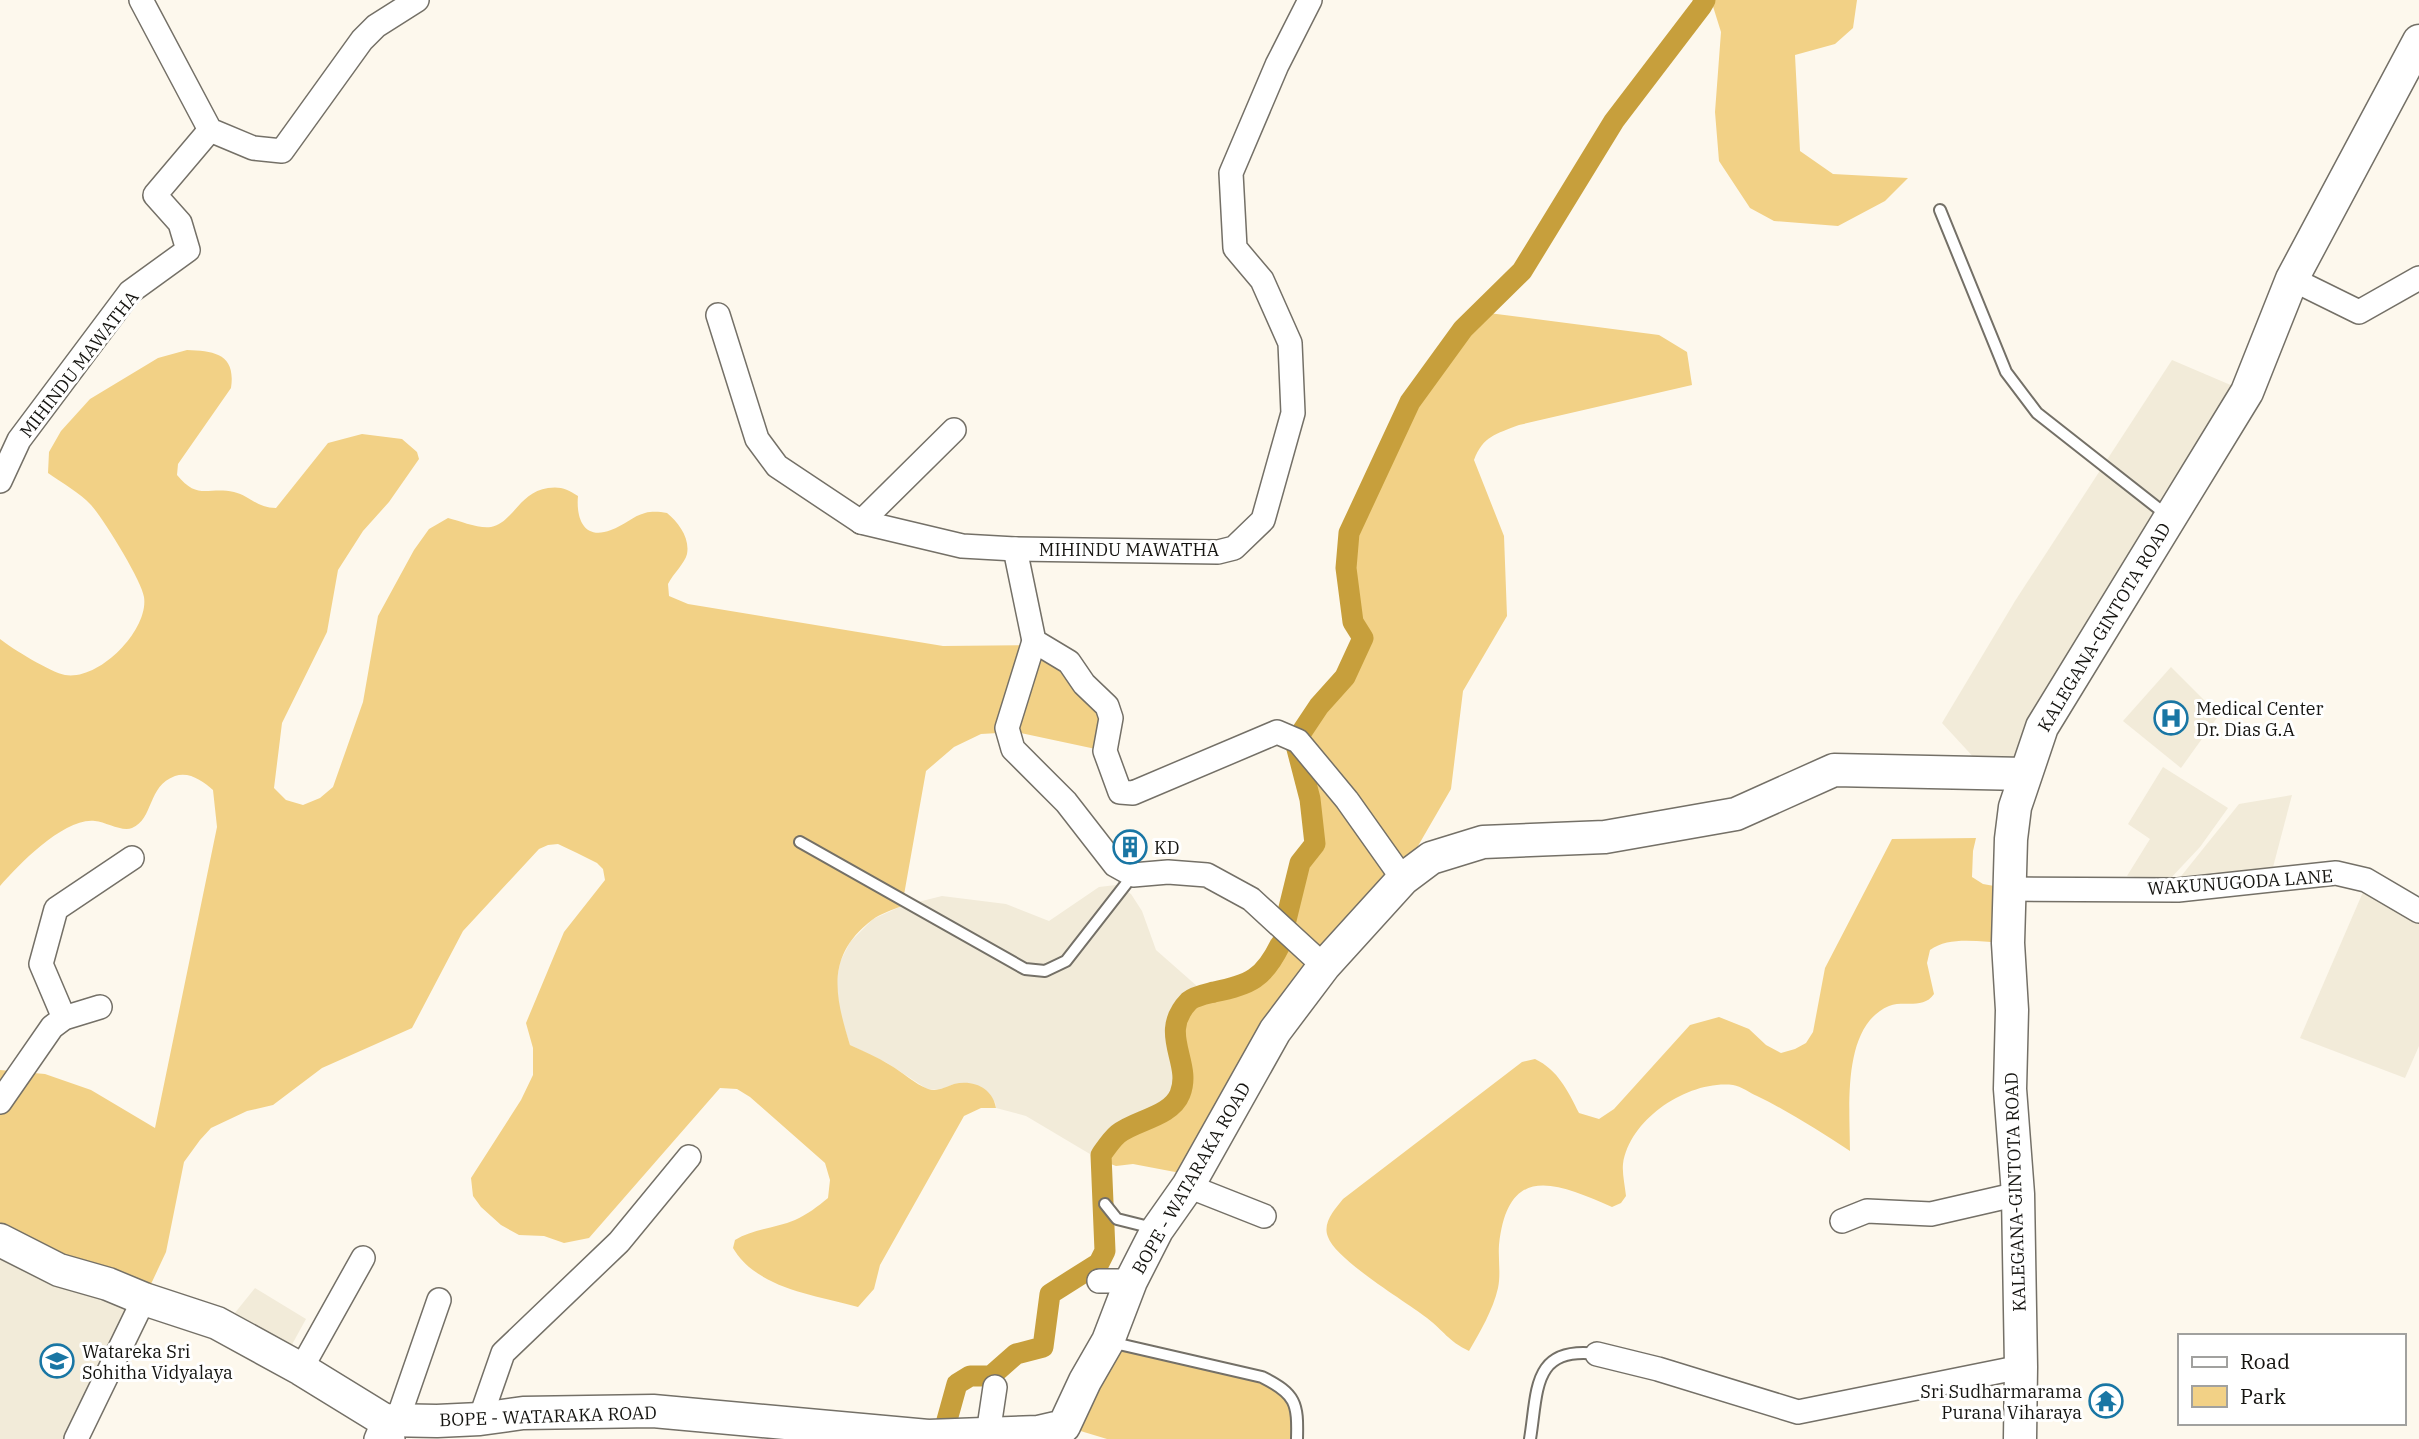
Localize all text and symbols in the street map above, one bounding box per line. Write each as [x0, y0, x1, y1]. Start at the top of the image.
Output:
street label: MIHINDU MAWATHA [14, 285, 144, 442]
street label: KALEGANA-GINTOTA ROAD [2032, 518, 2176, 736]
street label: MIHINDU MAWATHA [1039, 538, 1220, 561]
place label: Medical Center Dr. Dias G.A [2196, 697, 2323, 741]
hospital icon: Medical Center Dr. Dias G.A [2152, 699, 2190, 737]
building icon: KD [1111, 828, 1149, 866]
place label: KD [1154, 836, 1179, 859]
street label: WAKUNUGODA LANE [2146, 864, 2334, 900]
street label: KALEGANA-GINTOTA ROAD [1999, 1072, 2031, 1312]
street label: BOPE - WATARAKA ROAD [1127, 1078, 1255, 1278]
legend [2178, 1334, 2405, 1425]
place label: Watareka Sri Sohitha Vidyalaya [82, 1340, 233, 1384]
school or university icon: Watareka Sri Sohitha Vidyalaya [38, 1342, 76, 1380]
text: Road [2240, 1347, 2290, 1375]
place label: Sri Sudharmarama Purana Viharaya [1920, 1380, 2082, 1424]
temple icon: Sri Sudharmarama Purana Viharaya [2087, 1382, 2125, 1420]
text: Park [2240, 1382, 2287, 1410]
street label: BOPE - WATARAKA ROAD [439, 1401, 657, 1431]

